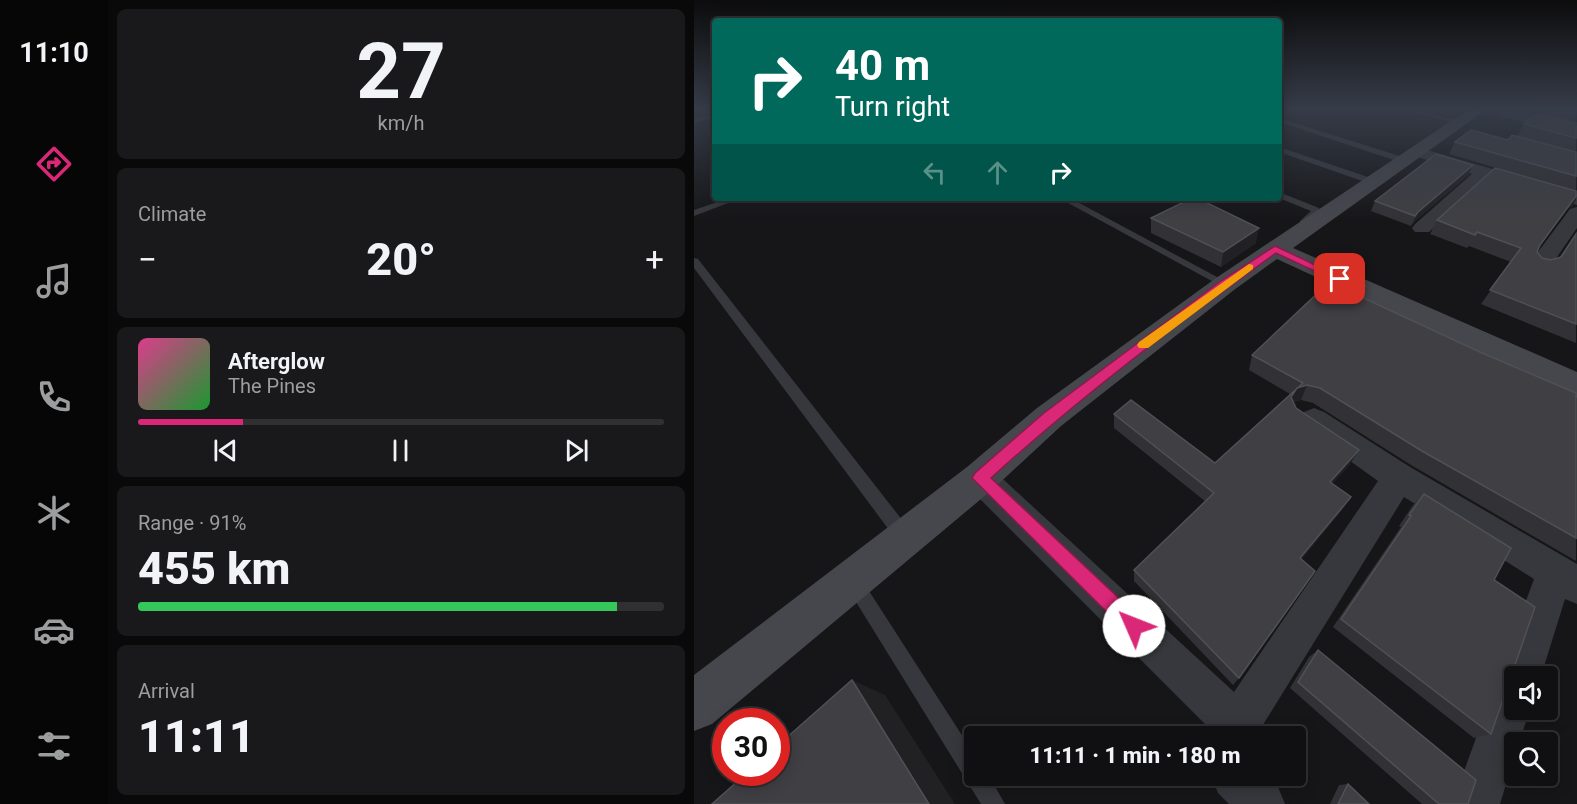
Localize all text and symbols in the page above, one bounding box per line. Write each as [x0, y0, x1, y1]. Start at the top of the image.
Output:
text: 27 [356, 26, 446, 117]
text: 11:10 [19, 37, 89, 69]
text: 40 m [835, 41, 930, 90]
icon: right [736, 42, 814, 120]
text: Turn right [835, 91, 950, 123]
text: km/h [378, 111, 424, 135]
icon: directions [33, 143, 75, 185]
icon: left [918, 156, 951, 189]
icon: ahead [981, 156, 1014, 189]
icon: right [1044, 156, 1077, 189]
text: Climate [138, 202, 206, 226]
text: 20° [366, 233, 436, 286]
text: − [138, 240, 157, 279]
text: + [645, 240, 664, 279]
pin [1314, 253, 1365, 304]
icon: music [33, 260, 75, 302]
icon: arrive [1323, 262, 1356, 295]
text: Afterglow [228, 349, 325, 374]
text: The Pines [228, 374, 316, 398]
icon: phone [33, 376, 75, 418]
icon: previous [209, 434, 242, 467]
icon: pause [384, 434, 417, 467]
icon: next [560, 434, 593, 467]
icon: climate [33, 492, 75, 534]
text: Range · 91% [138, 511, 246, 535]
text: 455 km [138, 542, 290, 595]
position arrow [1102, 594, 1166, 658]
icon: car [33, 609, 75, 651]
map controls [1504, 666, 1558, 786]
button: sound [1504, 666, 1558, 720]
text: Arrival [138, 679, 195, 703]
speed limit sign: 30 [712, 708, 790, 786]
text: 11:11 [138, 710, 255, 763]
icon: filters [33, 725, 75, 767]
button: search [1504, 732, 1558, 786]
text: 11:11 · 1 min · 180 m [1030, 743, 1240, 768]

